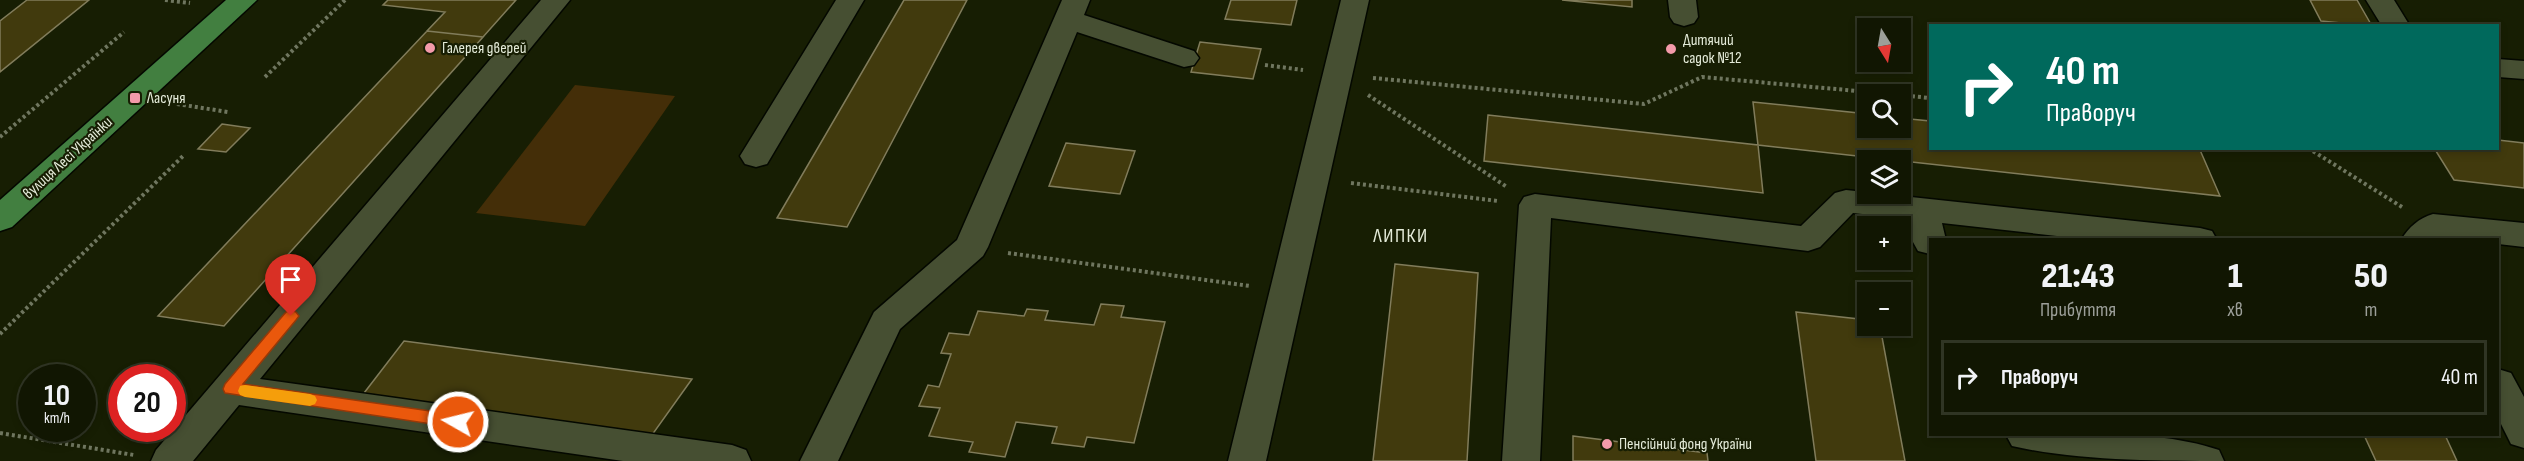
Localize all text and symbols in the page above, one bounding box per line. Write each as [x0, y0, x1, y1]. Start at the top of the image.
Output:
north arrow [1857, 18, 1911, 72]
map controls [1857, 18, 1911, 336]
place label: Дитячий садок №12 [1683, 31, 1742, 68]
place label: Галерея дверей [442, 39, 526, 58]
marker: Галерея дверей [423, 41, 437, 55]
marker: Дитячий садок №12 [1664, 42, 1678, 56]
text: 40 m [2046, 46, 2120, 97]
icon: right [1947, 48, 2025, 126]
button: search [1857, 84, 1911, 138]
place label: Ласуня [146, 89, 186, 108]
marker: Ласуня [128, 91, 142, 105]
text: Праворуч [2046, 97, 2136, 129]
street label: вулиця Лесі Українки [19, 113, 117, 203]
button: layers [1857, 150, 1911, 204]
button: + [1857, 216, 1911, 270]
district label: ЛИПКИ [1372, 224, 1429, 248]
pin [265, 254, 316, 316]
text: 21:43 [2041, 255, 2115, 298]
text: 1 [2228, 255, 2242, 298]
text: 50 [2354, 255, 2388, 298]
icon: arrive [274, 263, 307, 296]
button: − [1857, 282, 1911, 336]
text: Прибуття [2040, 298, 2116, 322]
text: хв [2227, 298, 2243, 322]
text: m [2365, 298, 2377, 322]
icon: right [1950, 361, 1983, 394]
speed limit sign: 20 [108, 364, 186, 442]
text: Праворуч [2001, 364, 2078, 391]
text: 40 m [2441, 364, 2478, 391]
text: 10 [44, 378, 70, 414]
position arrow [426, 390, 490, 454]
text: km/h [44, 409, 70, 428]
place label: Пенсійний фонд України [1619, 435, 1752, 454]
marker: Пенсійний фонд України [1600, 437, 1614, 451]

